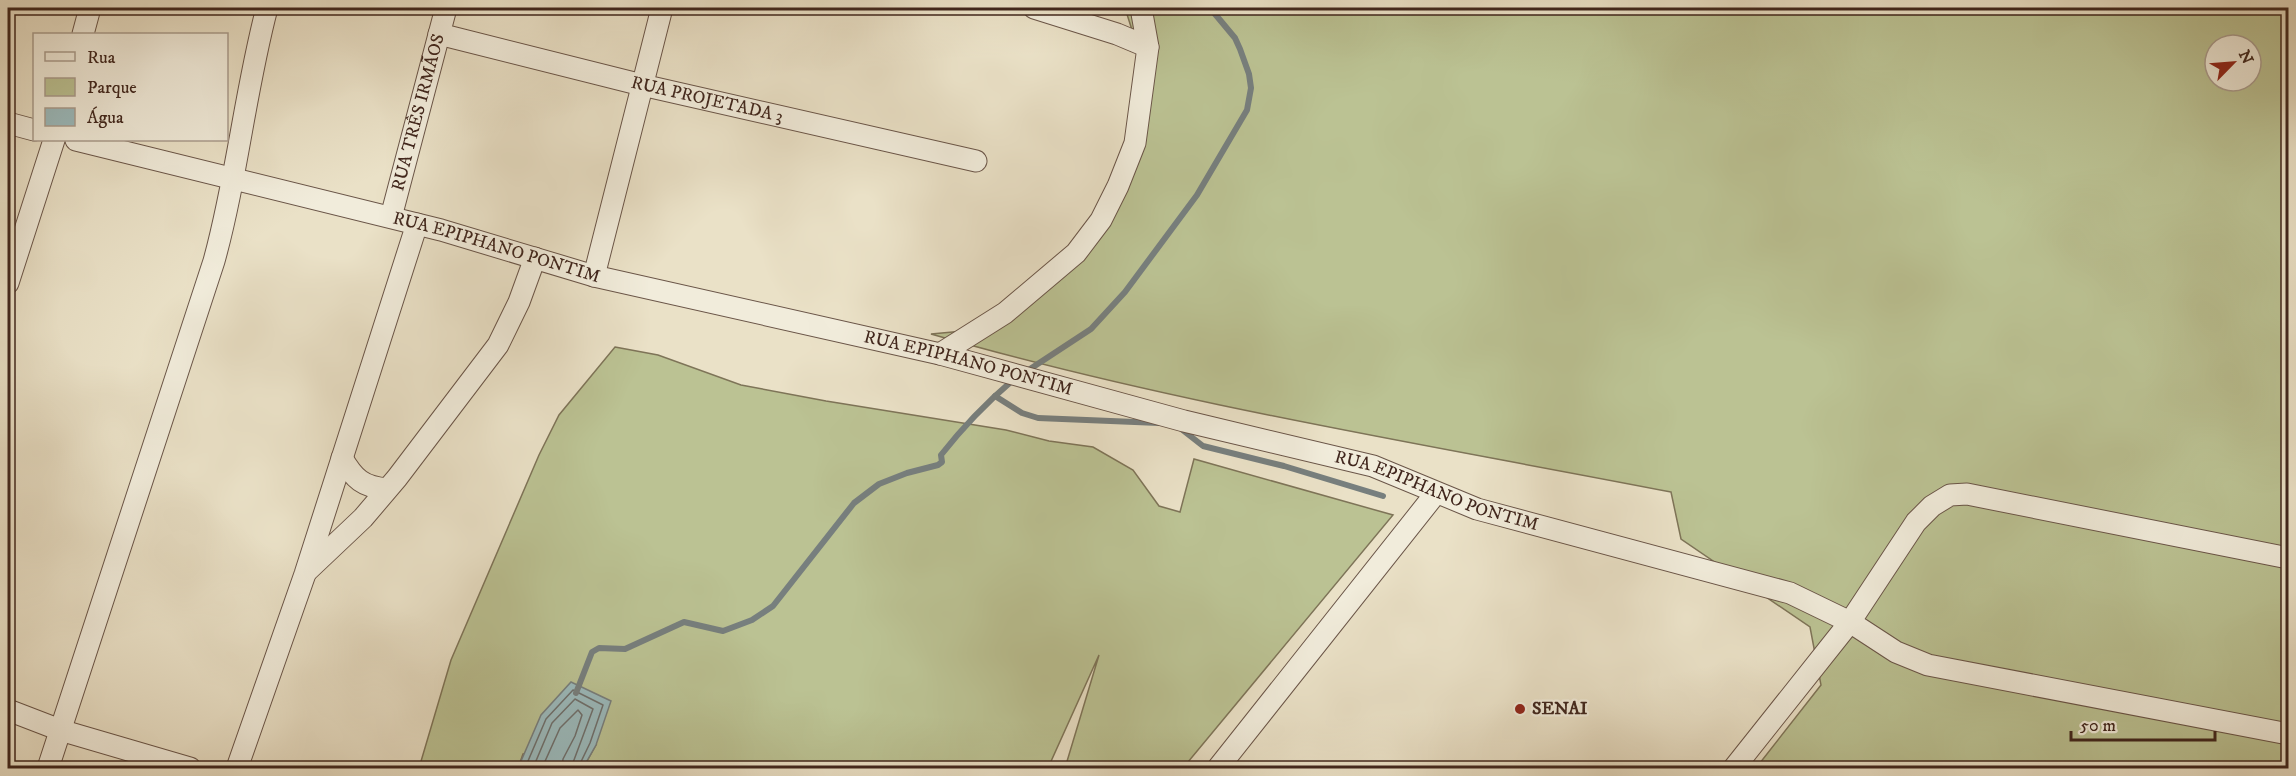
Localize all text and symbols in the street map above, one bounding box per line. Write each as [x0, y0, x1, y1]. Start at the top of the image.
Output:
street label: RUA TRÊS IRMÃOS [387, 32, 450, 193]
legend [33, 33, 228, 141]
north arrow [2203, 33, 2263, 93]
text: Rua [87, 47, 116, 69]
text: N [2234, 47, 2258, 67]
street label: RUA PROJETADA 3 [629, 72, 785, 128]
text: Parque [87, 77, 137, 99]
text: Água [87, 106, 124, 129]
street label: RUA EPIPHANO PONTIM [391, 208, 603, 288]
street label: RUA EPIPHANO PONTIM [862, 326, 1075, 401]
street label: RUA EPIPHANO PONTIM [1332, 446, 1541, 536]
place label: SENAI [1532, 698, 1588, 720]
marker: SENAI [1513, 702, 1527, 716]
scale bar [2071, 704, 2215, 742]
text: 50 m [2080, 715, 2116, 737]

